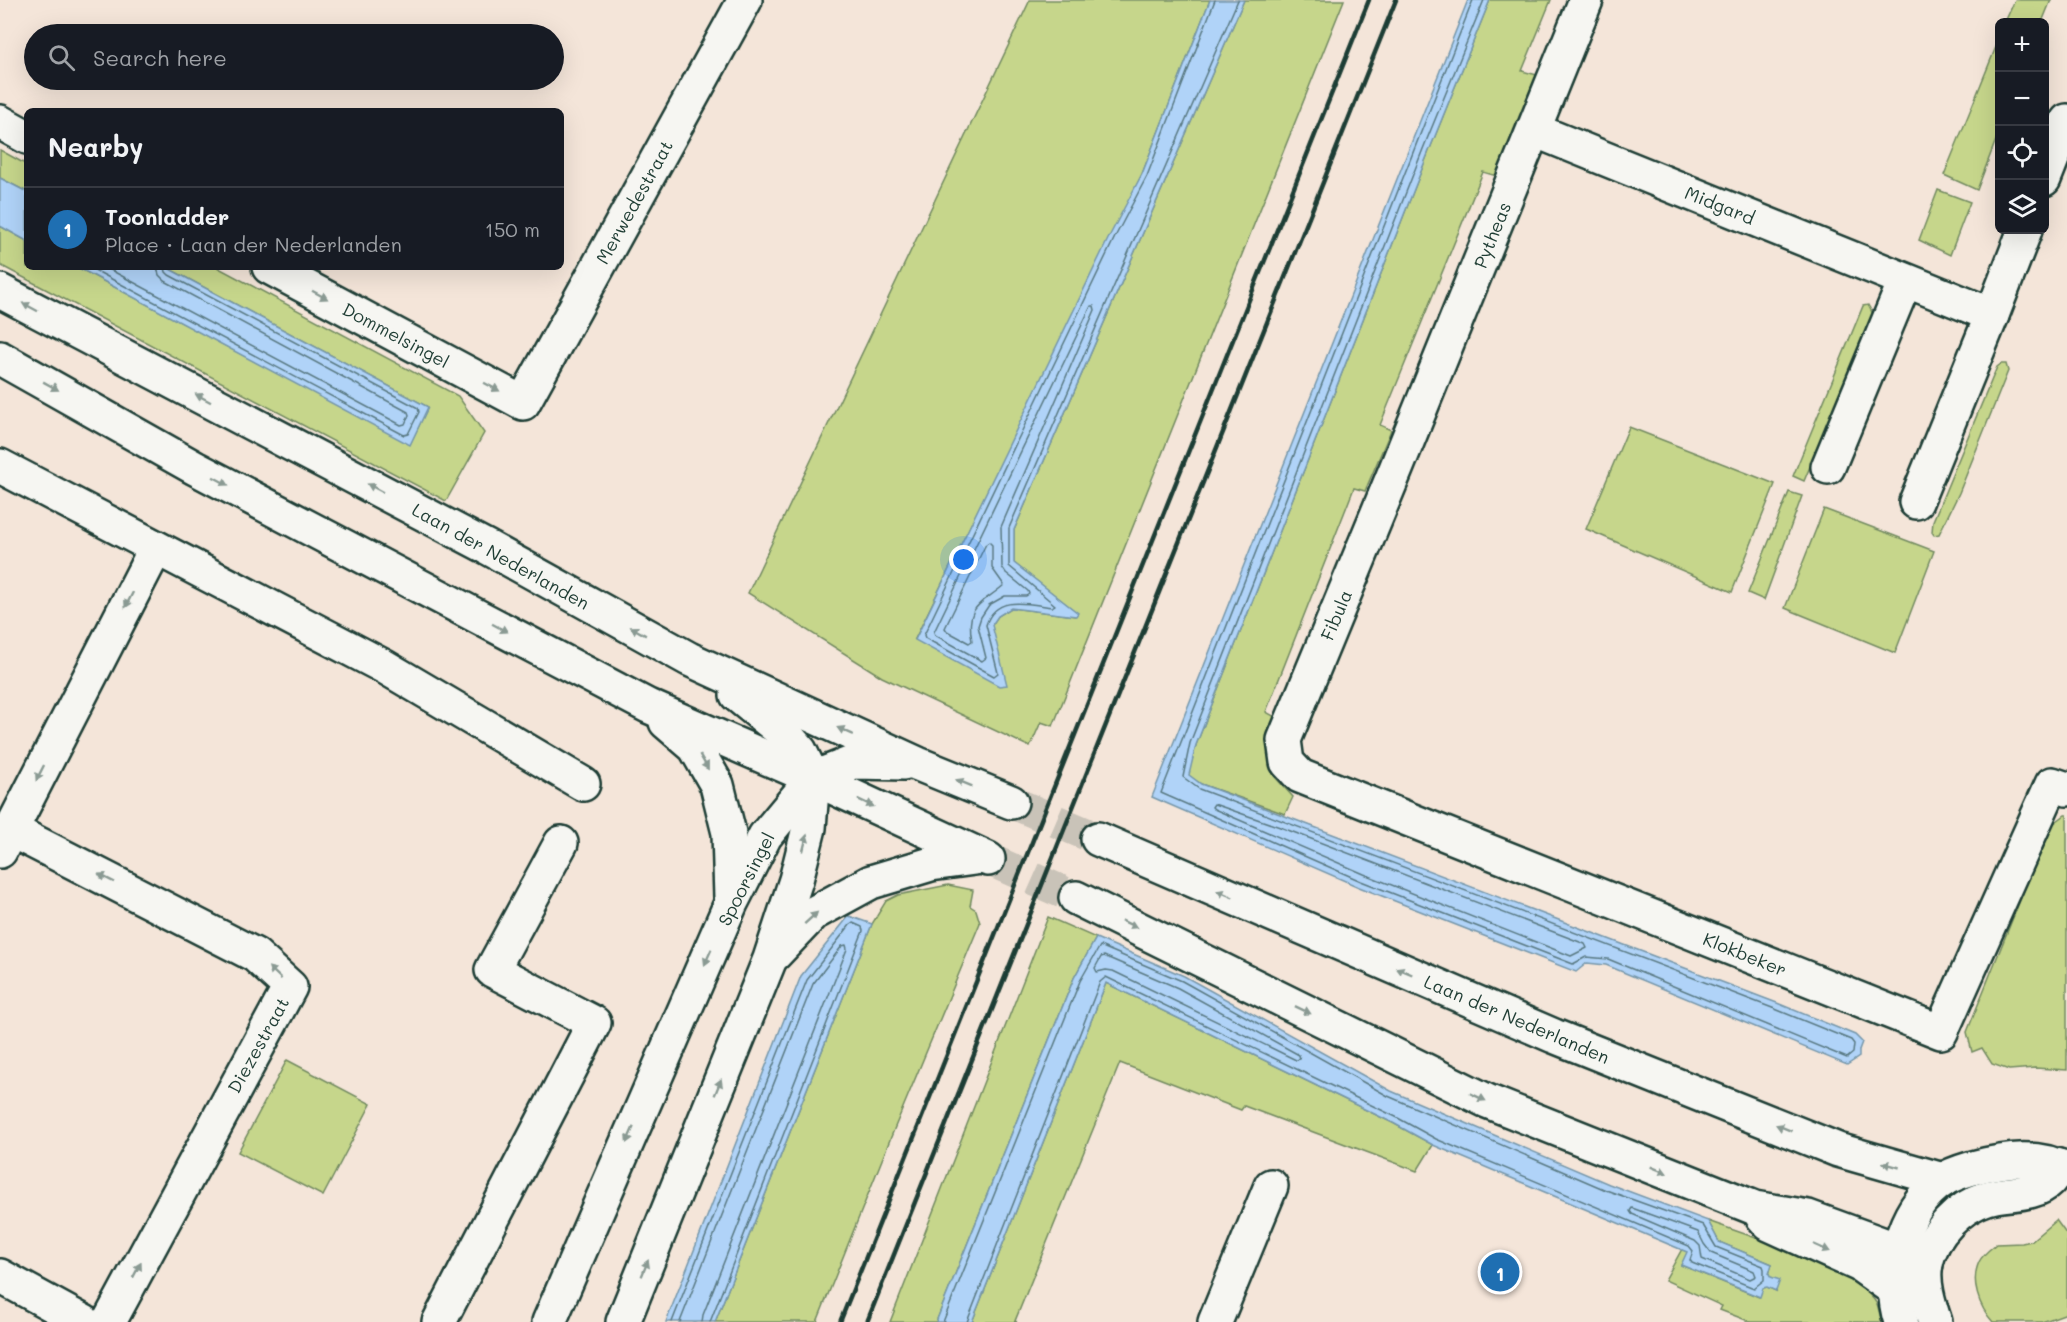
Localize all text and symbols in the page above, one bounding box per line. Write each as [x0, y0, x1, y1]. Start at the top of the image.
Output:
map controls [1995, 18, 2049, 234]
button: + [1995, 18, 2049, 72]
search box [24, 24, 564, 90]
icon: search [45, 41, 78, 74]
text: Search here [93, 43, 227, 72]
button: − [1995, 72, 2049, 126]
button: locate [1995, 126, 2049, 180]
text: Nearby [48, 130, 143, 164]
street label: Merwedestraat [590, 136, 678, 268]
street label: Midgard [1681, 180, 1759, 230]
button: layers [1995, 180, 2049, 234]
street label: Pytheas [1468, 198, 1516, 272]
text: Toonladder [105, 202, 229, 231]
text: 1 [63, 216, 72, 242]
text: 150 m [485, 216, 540, 242]
text: Place · Laan der Nederlanden [105, 231, 402, 257]
one-way arrow [312, 290, 329, 300]
street label: Dommelsingel [338, 297, 454, 373]
one-way arrow [21, 302, 38, 312]
one-way arrow [43, 381, 59, 392]
one-way arrow [484, 382, 501, 392]
one-way arrow [194, 393, 212, 403]
one-way arrow [212, 476, 230, 486]
one-way arrow [367, 483, 384, 493]
street label: Laan der Nederlanden [408, 497, 594, 615]
your location [949, 545, 978, 574]
street label: Fibula [1315, 586, 1357, 644]
one-way arrow [124, 591, 134, 608]
one-way arrow [491, 623, 508, 633]
one-way arrow [629, 626, 646, 636]
one-way arrow [837, 726, 854, 735]
one-way arrow [698, 754, 709, 770]
one-way arrow [35, 765, 45, 782]
one-way arrow [955, 778, 973, 788]
one-way arrow [858, 798, 875, 807]
street label: Spoorsingel [712, 828, 780, 930]
one-way arrow [801, 834, 810, 852]
one-way arrow [97, 873, 114, 883]
one-way arrow [1216, 888, 1234, 898]
one-way arrow [803, 912, 818, 925]
one-way arrow [1120, 919, 1137, 928]
street label: Klokbeker [1700, 926, 1790, 982]
one-way arrow [703, 948, 713, 966]
one-way arrow [1395, 966, 1413, 975]
one-way arrow [268, 967, 283, 980]
street label: Laan der Nederlanden [1421, 969, 1613, 1069]
street label: Diezestraat [222, 993, 294, 1097]
one-way arrow [1295, 1005, 1312, 1015]
one-way arrow [714, 1078, 723, 1096]
one-way arrow [1470, 1092, 1487, 1101]
one-way arrow [1774, 1123, 1792, 1133]
one-way arrow [625, 1127, 635, 1145]
one-way arrow [1881, 1160, 1899, 1169]
one-way arrow [1650, 1166, 1668, 1175]
one-way arrow [1813, 1243, 1831, 1253]
pin: 1 [1480, 1250, 1520, 1294]
one-way arrow [641, 1259, 650, 1277]
one-way arrow [132, 1262, 142, 1279]

